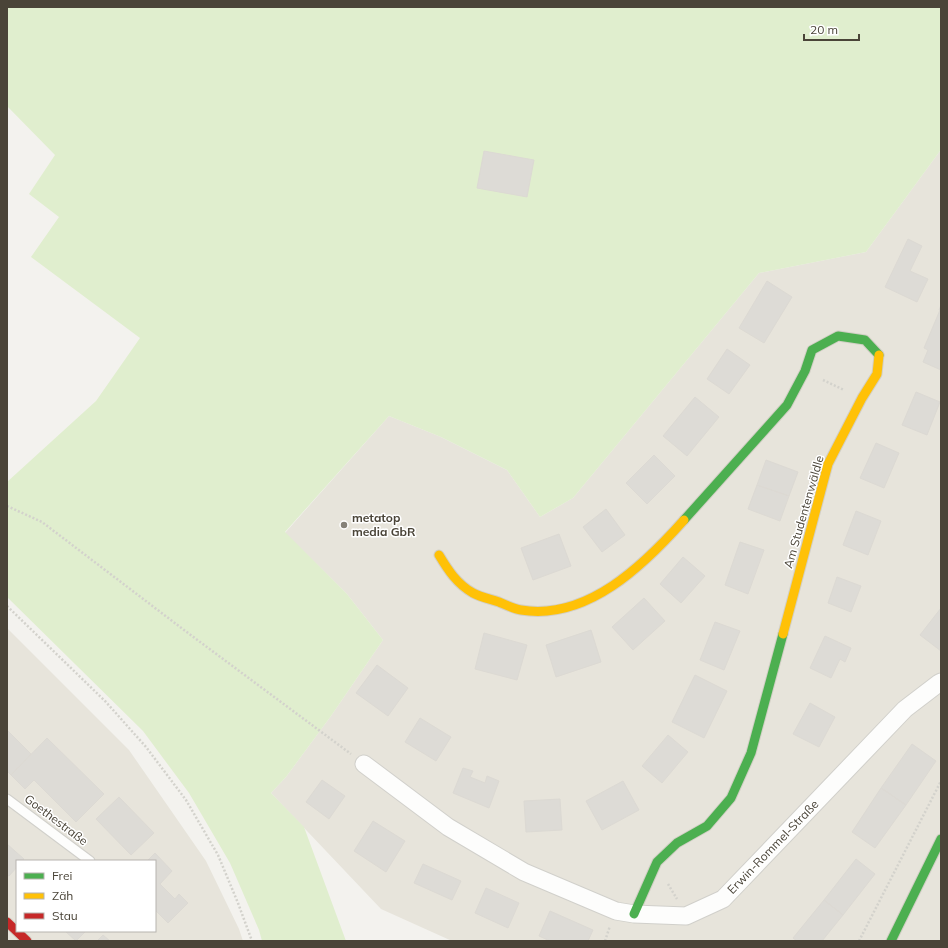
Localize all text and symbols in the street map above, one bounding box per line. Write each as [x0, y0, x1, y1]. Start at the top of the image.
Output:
scale bar [804, 16, 859, 42]
text: 20 m [810, 22, 838, 37]
street label: Am Studentenwäldle [780, 454, 827, 570]
place label: metatop media GbR [352, 510, 416, 539]
marker: metatop media GbR [339, 520, 349, 530]
street label: Goethestraße [22, 791, 91, 848]
street label: Erwin-Rommel-Straße [724, 797, 821, 897]
legend [16, 860, 156, 932]
text: Frei [52, 868, 72, 883]
text: Zäh [52, 888, 73, 903]
text: Stau [52, 908, 78, 923]

